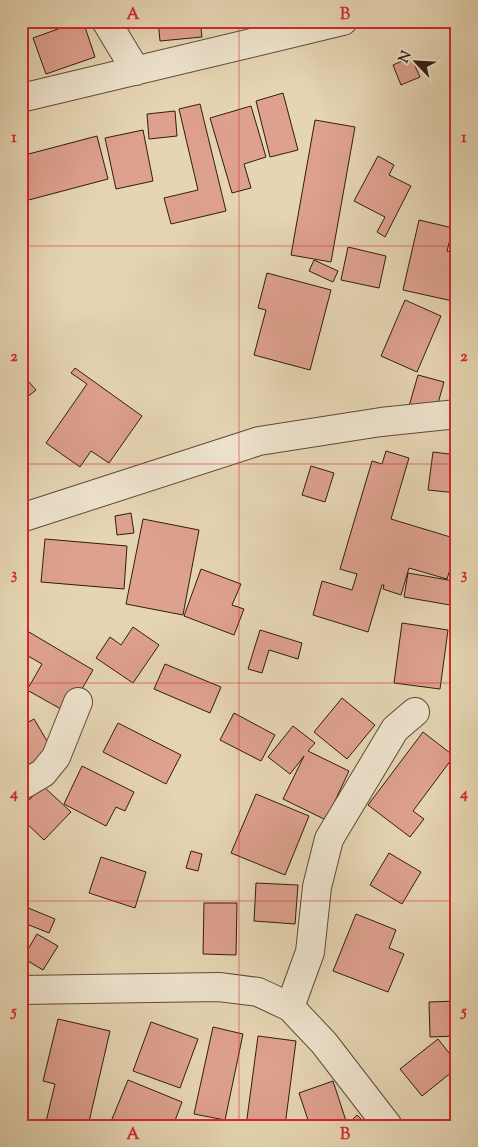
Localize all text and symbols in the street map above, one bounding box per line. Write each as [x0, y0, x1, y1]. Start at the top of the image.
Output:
text: A [127, 4, 140, 27]
text: B [340, 4, 350, 27]
north arrow [390, 38, 440, 88]
text: N [395, 48, 417, 67]
text: 1 [11, 127, 17, 150]
text: 1 [461, 127, 467, 150]
text: 2 [10, 346, 18, 369]
text: 2 [460, 346, 468, 369]
text: 3 [11, 564, 18, 587]
text: 3 [461, 564, 468, 587]
text: 4 [9, 783, 18, 806]
text: 4 [459, 783, 468, 806]
text: 5 [9, 1001, 17, 1024]
text: 5 [459, 1001, 467, 1024]
text: A [127, 1124, 140, 1147]
text: B [340, 1124, 350, 1147]

